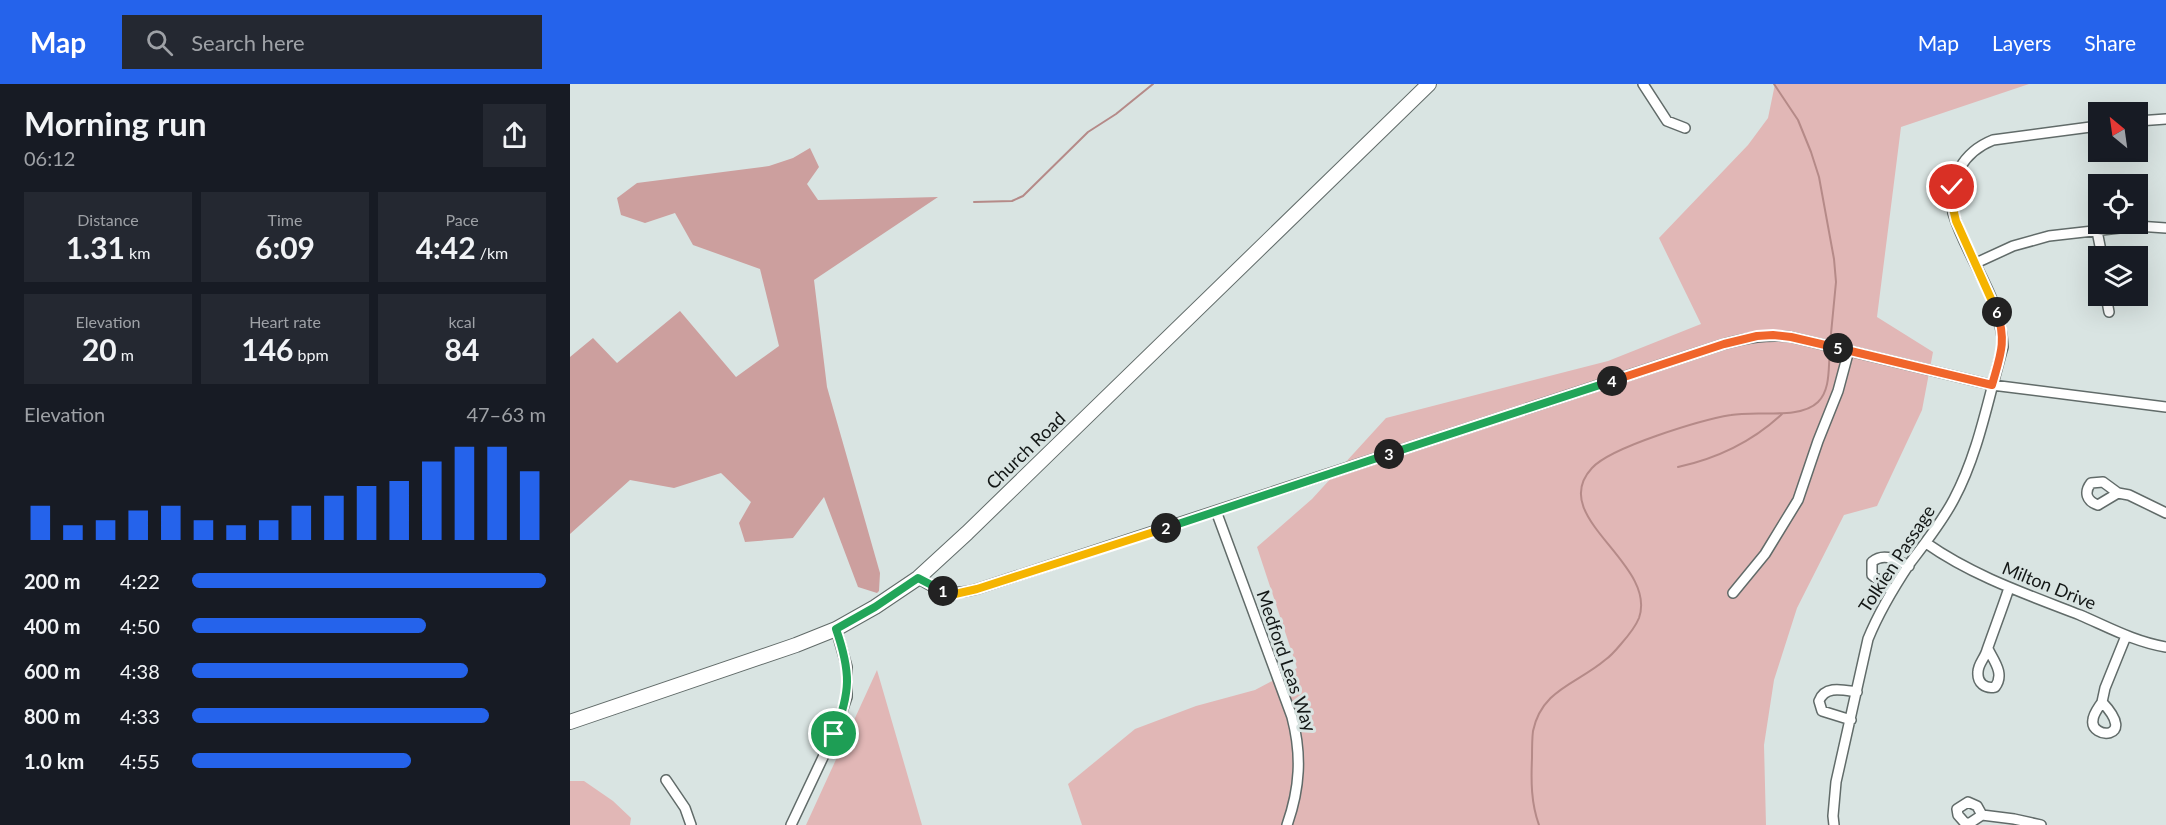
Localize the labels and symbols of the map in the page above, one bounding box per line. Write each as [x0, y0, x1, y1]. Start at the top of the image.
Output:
north arrow [2088, 102, 2148, 162]
pin [1926, 161, 1977, 212]
pin: 6 [1982, 297, 2012, 327]
pin: 5 [1823, 333, 1853, 363]
pin: 4 [1597, 366, 1627, 396]
street label: Church Road [981, 407, 1069, 493]
pin: 3 [1374, 439, 1404, 469]
street label: Tolkien Passage [1853, 501, 1939, 616]
pin: 2 [1151, 513, 1181, 543]
street label: Milton Drive [1999, 556, 2100, 614]
pin: 1 [928, 576, 958, 606]
street label: Medford Leas Way [1252, 587, 1322, 735]
pin [808, 708, 859, 759]

